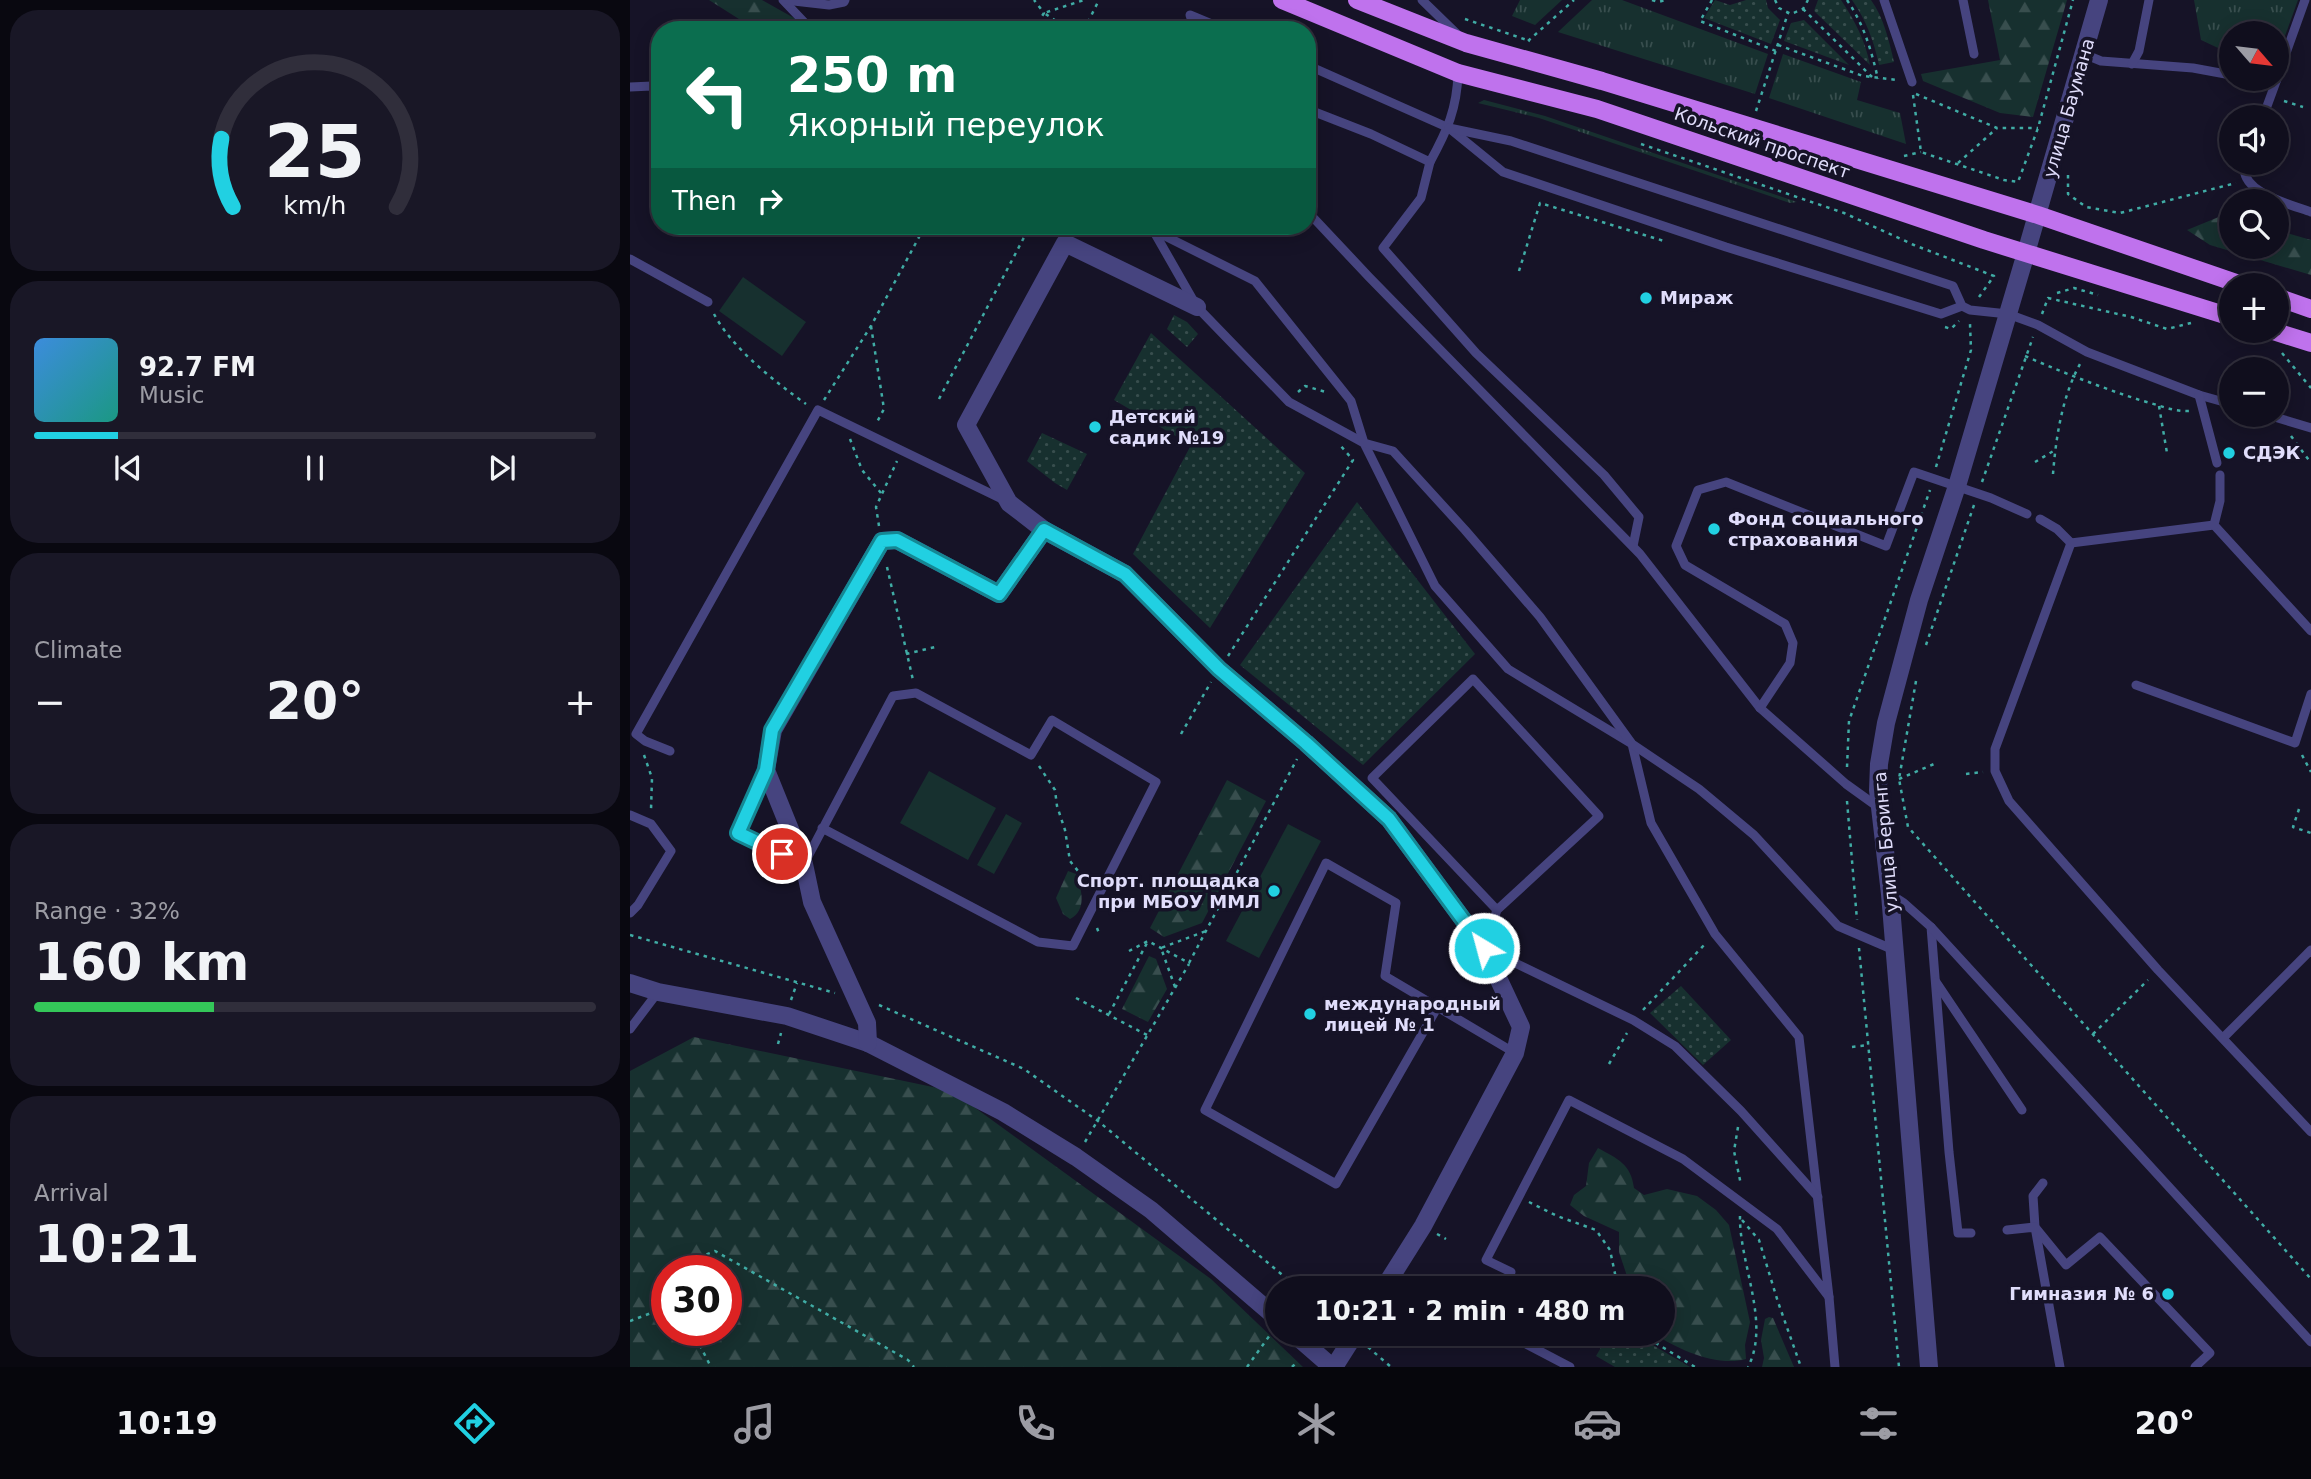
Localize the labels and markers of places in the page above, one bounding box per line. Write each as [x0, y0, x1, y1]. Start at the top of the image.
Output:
place label: Мираж [1660, 287, 1734, 308]
marker: Мираж [1638, 290, 1654, 306]
place label: Детский садик №19 [1109, 406, 1224, 448]
marker: Детский садик №19 [1087, 419, 1103, 435]
place label: СДЭК [2243, 442, 2300, 463]
marker: СДЭК [2221, 445, 2237, 461]
place label: Фонд социального страхования [1728, 508, 1924, 550]
marker: Фонд социального страхования [1706, 521, 1722, 537]
pin [752, 824, 812, 884]
place label: Спорт. площадка при МБОУ ММЛ [1077, 870, 1260, 912]
marker: Спорт. площадка при МБОУ ММЛ [1266, 883, 1282, 899]
place label: международный лицей № 1 [1324, 993, 1501, 1035]
marker: международный лицей № 1 [1302, 1006, 1318, 1022]
place label: Гимназия № 6 [2009, 1283, 2154, 1304]
marker: Гимназия № 6 [2160, 1286, 2176, 1302]

